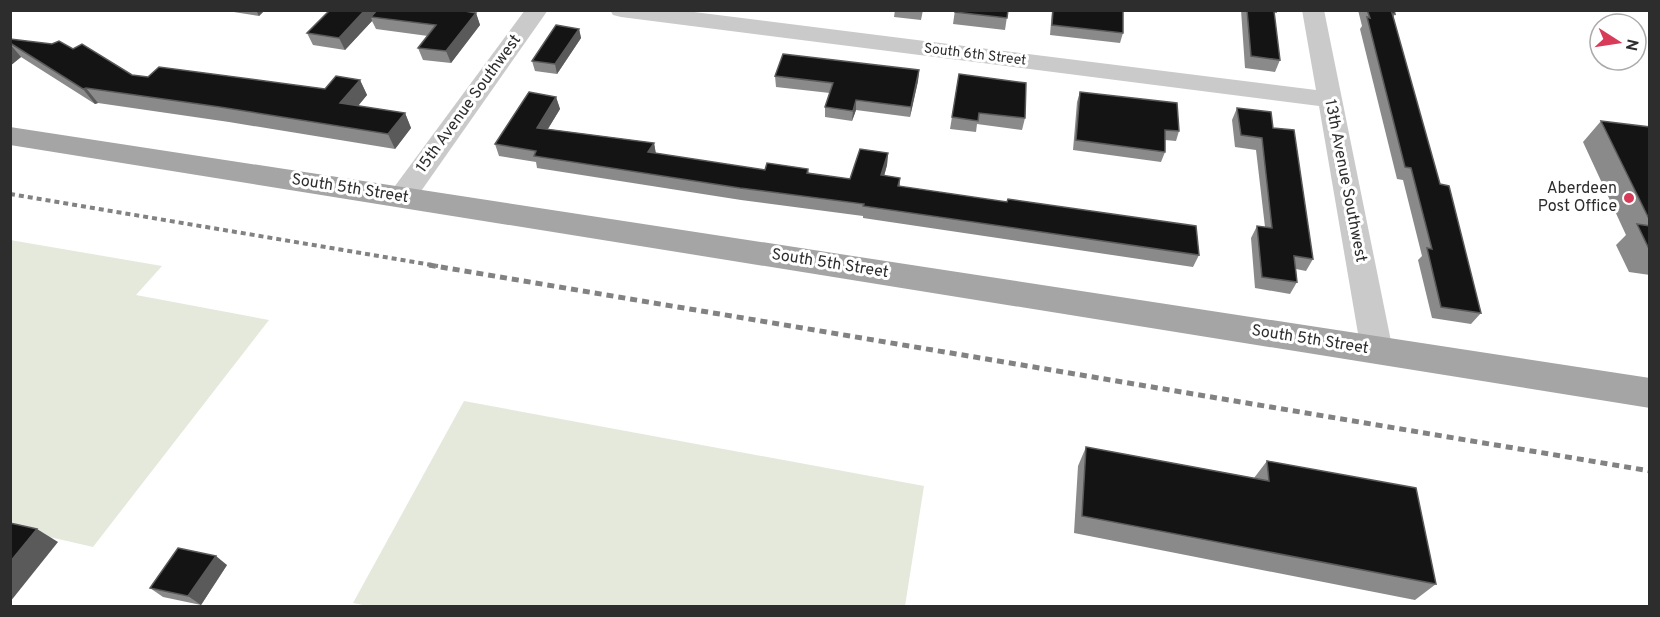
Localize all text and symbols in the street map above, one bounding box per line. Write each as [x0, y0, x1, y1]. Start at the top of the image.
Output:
north arrow [1588, 12, 1648, 72]
street label: 15th Avenue Southwest [412, 31, 526, 177]
text: N [1620, 37, 1642, 52]
street label: South 6th Street [923, 40, 1027, 70]
street label: 13th Avenue Southwest [1319, 98, 1371, 264]
street label: South 5th Street [290, 170, 410, 208]
place label: Aberdeen Post Office [1538, 179, 1617, 217]
marker: Aberdeen Post Office [1622, 191, 1636, 205]
street label: South 5th Street [770, 245, 890, 283]
street label: South 5th Street [1250, 321, 1370, 359]

